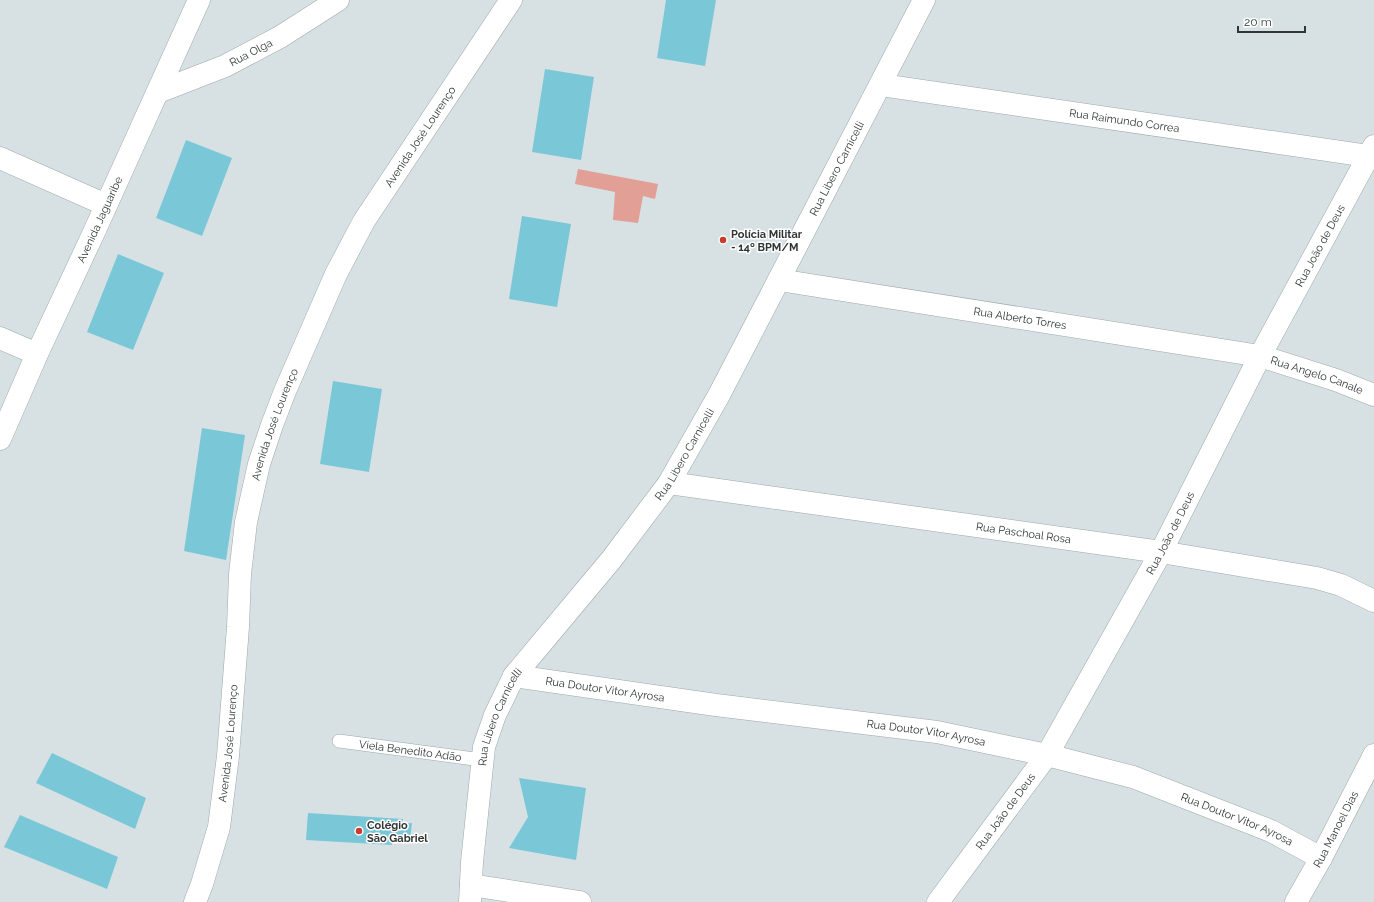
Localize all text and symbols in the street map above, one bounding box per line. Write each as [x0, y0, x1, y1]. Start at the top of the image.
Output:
scale bar [1238, 8, 1305, 34]
text: 20 m [1244, 15, 1272, 29]
street label: Rua Olga [227, 36, 275, 69]
street label: Avenida José Lourenço [382, 84, 459, 190]
street label: Rua Raimundo Correa [1068, 107, 1180, 135]
street label: Rua Libero Carnicelli [807, 119, 867, 218]
street label: Avenida Jaguaribe [75, 174, 126, 265]
street label: Rua João de Deus [1293, 202, 1348, 289]
place label: Polícia Militar - 14º BPM/M [731, 228, 803, 254]
marker: Polícia Militar - 14º BPM/M [718, 235, 728, 245]
street label: Rua Alberto Torres [973, 305, 1067, 332]
street label: Rua Angelo Canale [1269, 354, 1366, 397]
street label: Avenida José Lourenço [249, 366, 301, 482]
street label: Rua Libero Carnicelli [652, 406, 717, 503]
street label: Rua João de Deus [1144, 489, 1197, 577]
street label: Rua Paschoal Rosa [975, 520, 1072, 546]
street label: Rua Libero Carnicelli [476, 666, 525, 767]
street label: Rua Doutor Vitor Ayrosa [545, 675, 665, 705]
street label: Avenida José Lourenço [216, 684, 241, 803]
street label: Rua Doutor Vitor Ayrosa [866, 717, 987, 749]
street label: Viela Benedito Adão [358, 738, 463, 764]
street label: Rua João de Deus [973, 771, 1038, 852]
street label: Rua Manoel Dias [1311, 789, 1361, 870]
street label: Rua Doutor Vitor Ayrosa [1179, 790, 1295, 849]
place label: Colégio São Gabriel [367, 819, 428, 845]
marker: Colégio São Gabriel [354, 826, 364, 836]

